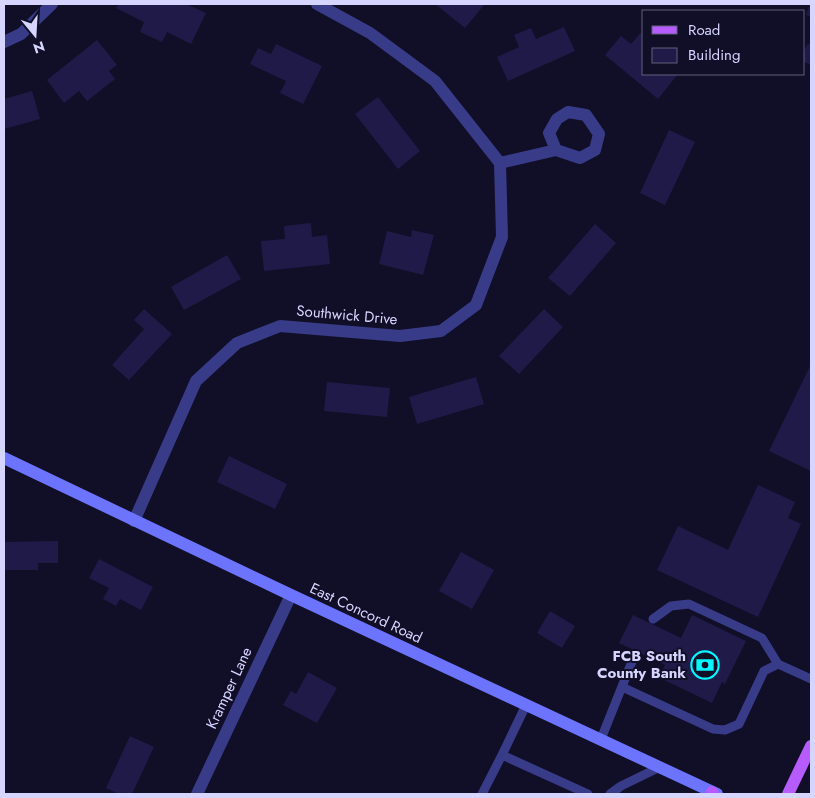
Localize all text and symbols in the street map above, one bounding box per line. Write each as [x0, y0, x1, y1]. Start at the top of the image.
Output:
north arrow [10, 10, 60, 60]
legend [642, 10, 805, 75]
text: Road [688, 19, 720, 41]
text: N [31, 36, 47, 59]
text: Building [688, 44, 740, 66]
street label: Southwick Drive [296, 300, 399, 330]
street label: East Concord Road [306, 577, 426, 649]
street label: Kramper Lane [200, 643, 258, 733]
place label: FCB South County Bank [597, 645, 686, 684]
bank icon: FCB South County Bank [690, 650, 720, 680]

